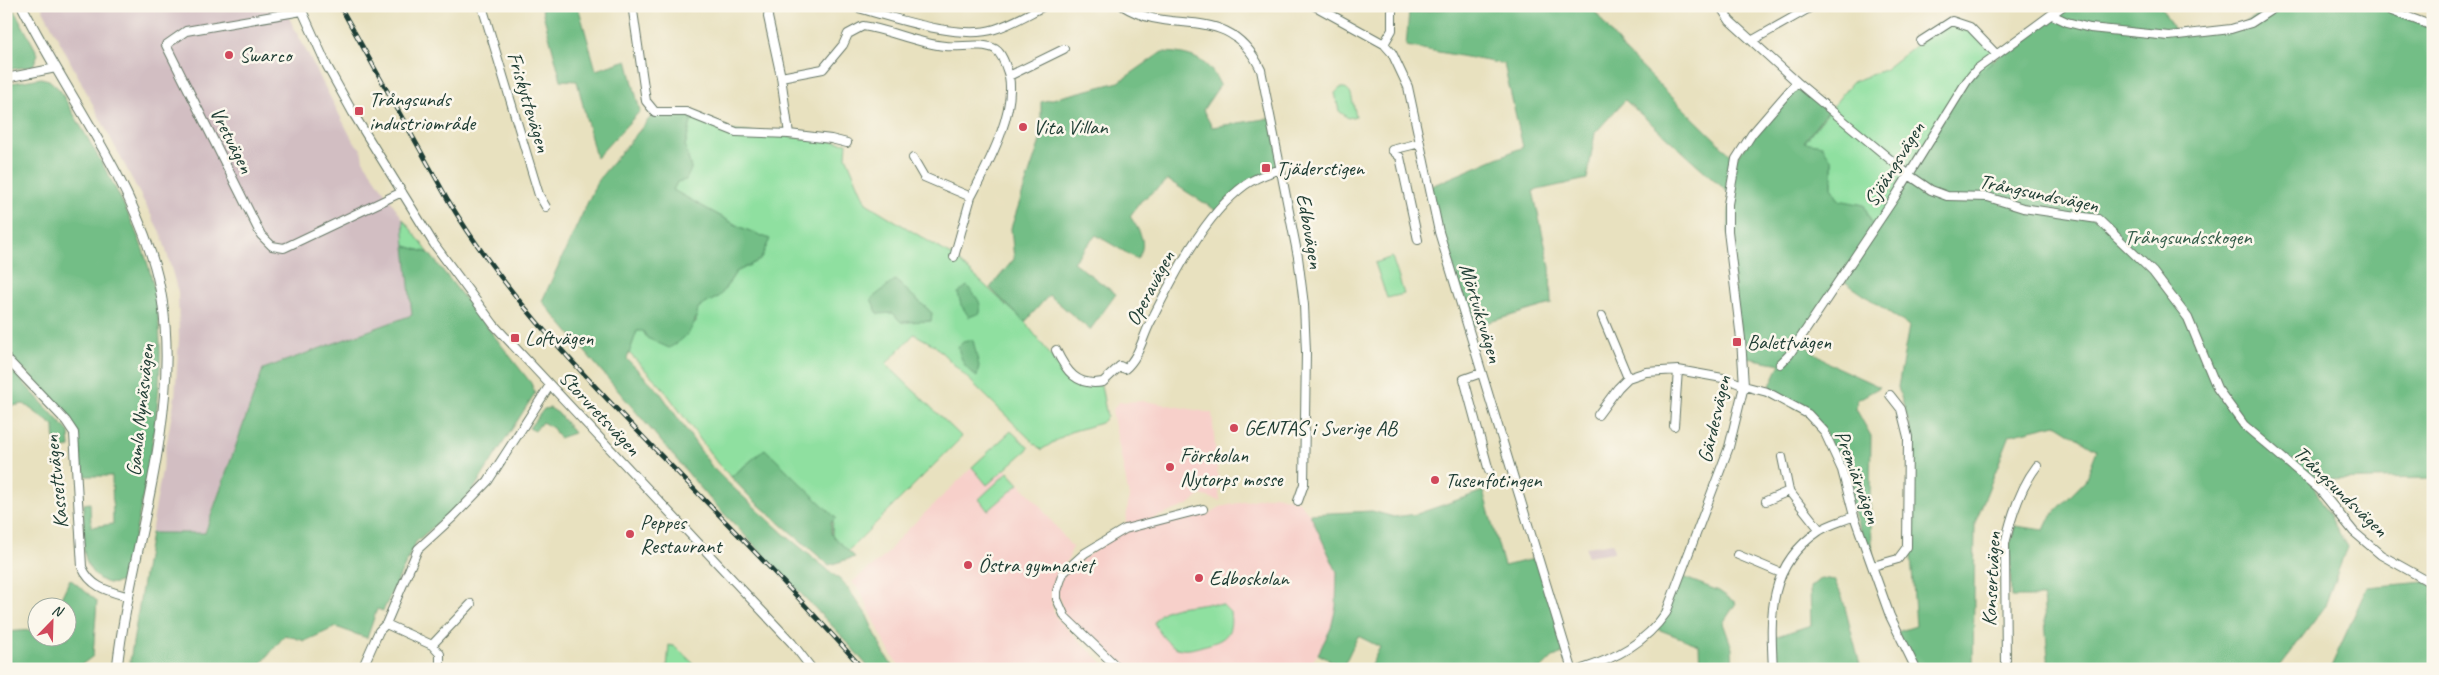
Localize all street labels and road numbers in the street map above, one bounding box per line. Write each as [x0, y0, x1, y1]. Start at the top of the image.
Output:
street label: Friskyttevägen [501, 49, 557, 156]
street label: Vretvägen [204, 102, 260, 178]
street label: Sjöängsvägen [1858, 116, 1931, 211]
street label: Trångsundsvägen [1977, 168, 2102, 218]
street label: Edbovägen [1291, 191, 1329, 271]
street label: Operavägen [1119, 246, 1181, 330]
street label: Mörtviksvägen [1454, 260, 1509, 366]
street label: Gamla Nynäsvägen [120, 342, 160, 477]
street label: Storvretsvägen [554, 365, 647, 462]
street label: Gärdesvägen [1691, 372, 1737, 465]
street label: Premiärvägen [1829, 427, 1887, 528]
street label: Kassettvägen [38, 434, 74, 530]
street label: Trångsundsvägen [2288, 440, 2394, 543]
street label: Konsertvägen [1976, 531, 2006, 627]

